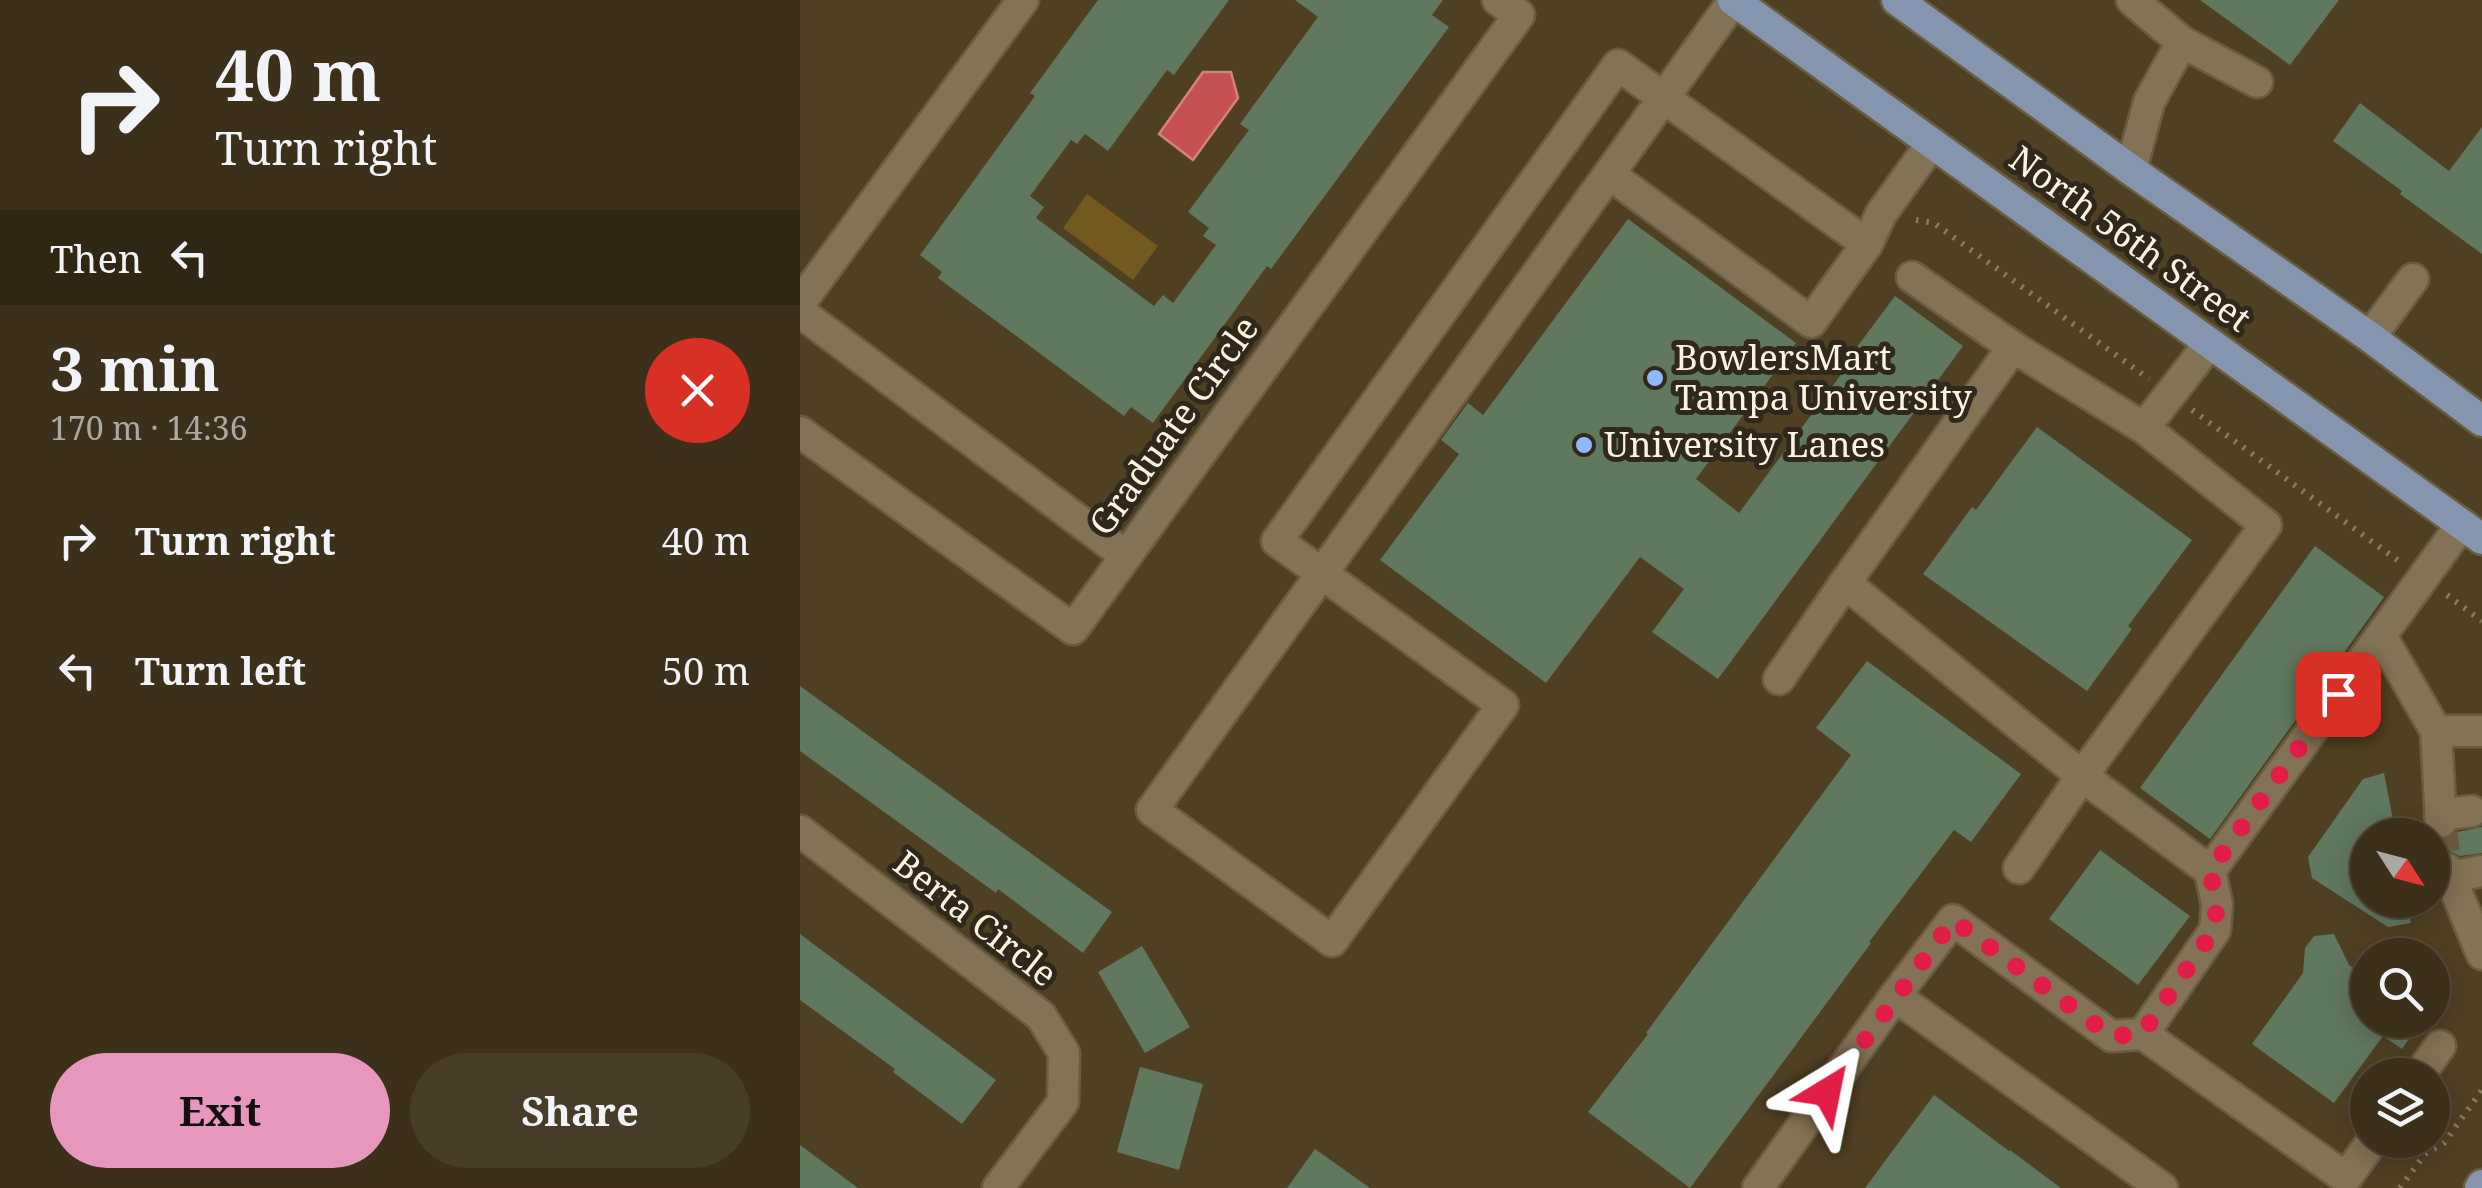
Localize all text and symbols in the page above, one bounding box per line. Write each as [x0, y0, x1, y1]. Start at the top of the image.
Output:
text: 40 m [215, 26, 381, 122]
icon: right [50, 40, 180, 170]
text: Turn right [215, 117, 437, 178]
street label: North 56th Street [2001, 134, 2261, 341]
icon: left [162, 230, 217, 285]
text: Then [50, 232, 142, 284]
street label: Graduate Circle [1077, 306, 1268, 544]
text: 3 min [50, 327, 220, 409]
place label: BowlersMart Tampa University [1675, 333, 1972, 420]
button: close [645, 338, 750, 443]
marker: BowlersMart Tampa University [1644, 367, 1666, 389]
text: 170 m · 14:36 [50, 406, 248, 449]
place label: University Lanes [1604, 420, 1885, 467]
marker: University Lanes [1573, 434, 1595, 456]
icon: right [50, 513, 105, 568]
text: Turn right [135, 514, 336, 566]
text: 40 m [662, 514, 750, 566]
icon: left [50, 643, 105, 698]
text: Turn left [135, 644, 306, 696]
text: 50 m [662, 644, 750, 696]
pin [2296, 652, 2381, 737]
icon: arrive [2311, 667, 2366, 722]
north arrow [2350, 818, 2450, 918]
map controls [2350, 818, 2450, 1158]
street label: Berta Circle [885, 839, 1067, 996]
button: search [2350, 938, 2450, 1038]
position arrow [1775, 1040, 1879, 1144]
button: Exit [50, 1053, 390, 1168]
button: Share [410, 1053, 750, 1168]
button: layers [2350, 1058, 2450, 1158]

